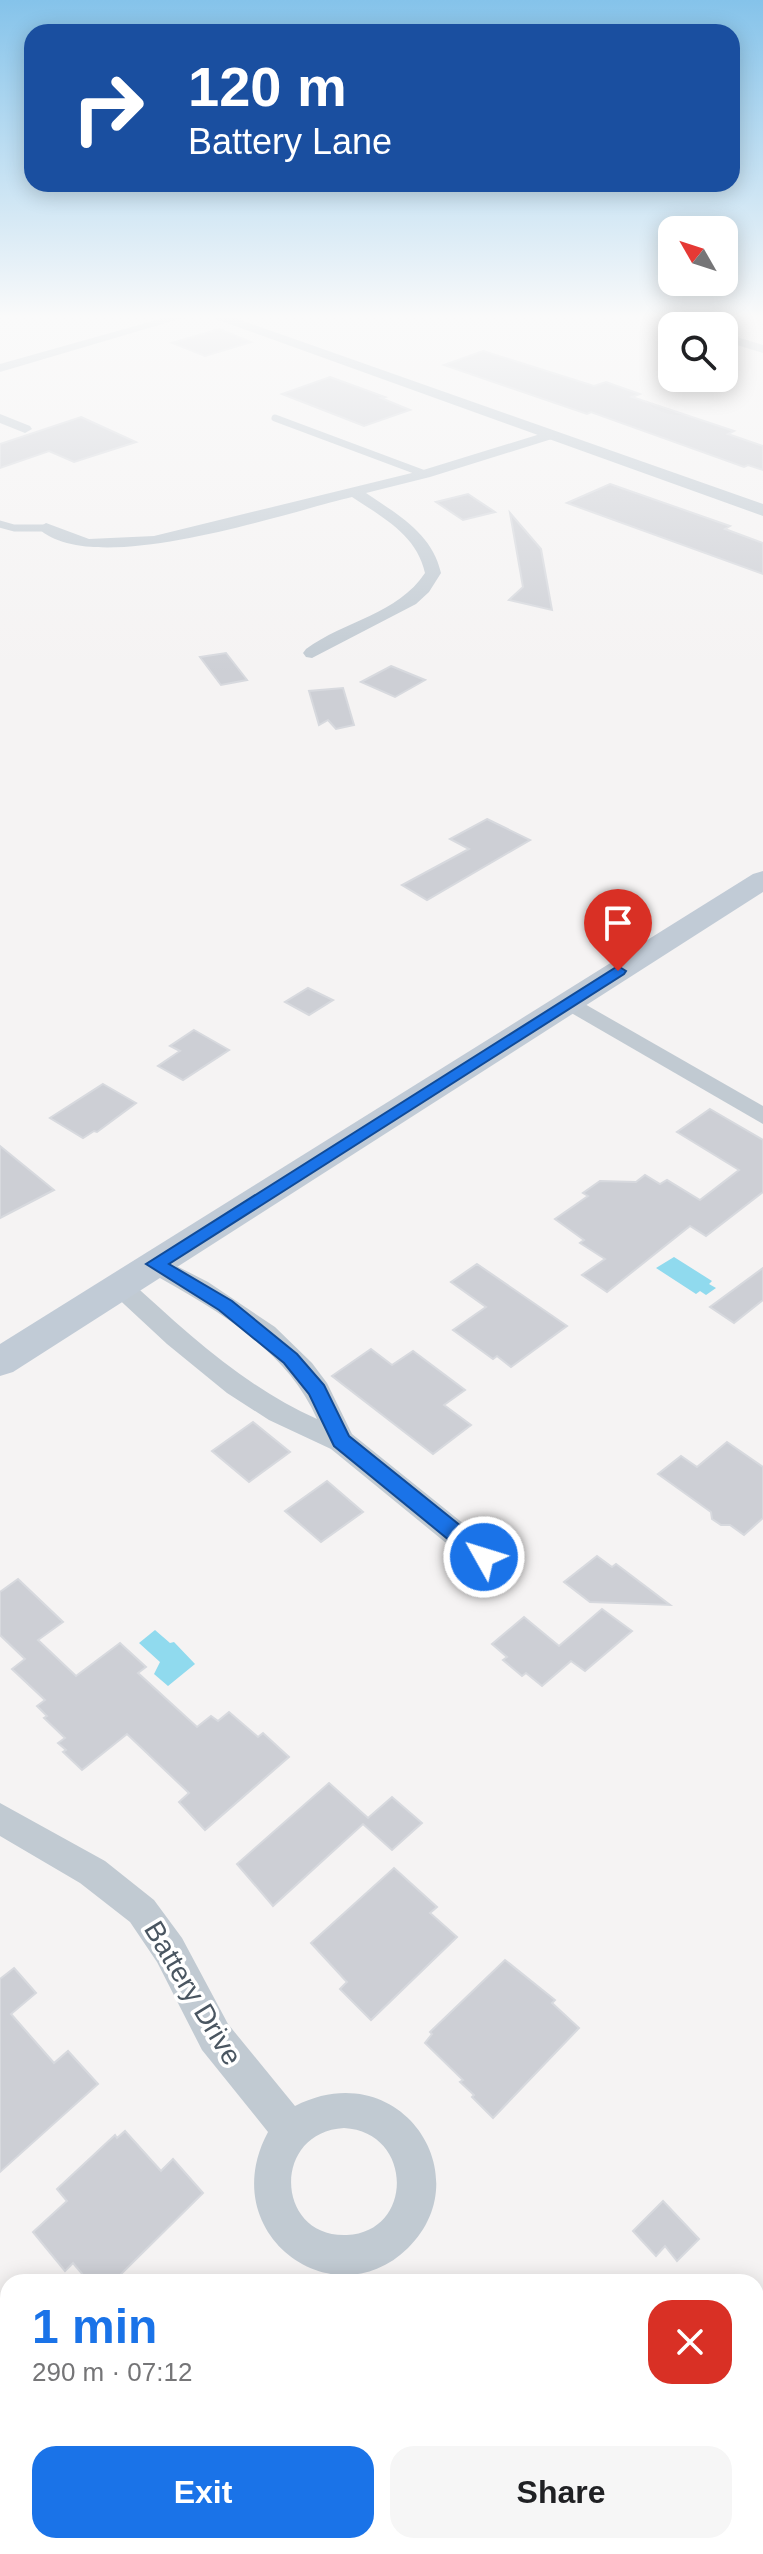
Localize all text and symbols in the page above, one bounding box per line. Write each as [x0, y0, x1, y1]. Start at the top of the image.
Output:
text: 120 m [188, 55, 347, 118]
icon: right [56, 56, 160, 160]
text: Battery Lane [188, 121, 392, 162]
north arrow [658, 216, 738, 296]
map controls [658, 216, 738, 392]
button: search [658, 312, 738, 392]
pin [584, 889, 652, 971]
icon: arrive [596, 901, 640, 945]
position arrow [442, 1515, 526, 1599]
street label: Battery Drive [138, 1916, 248, 2070]
text: 1 min [32, 2300, 157, 2353]
button: close [648, 2300, 732, 2384]
text: 290 m · 07:12 [32, 2357, 192, 2387]
button: Exit [32, 2446, 374, 2538]
button: Share [390, 2446, 732, 2538]

